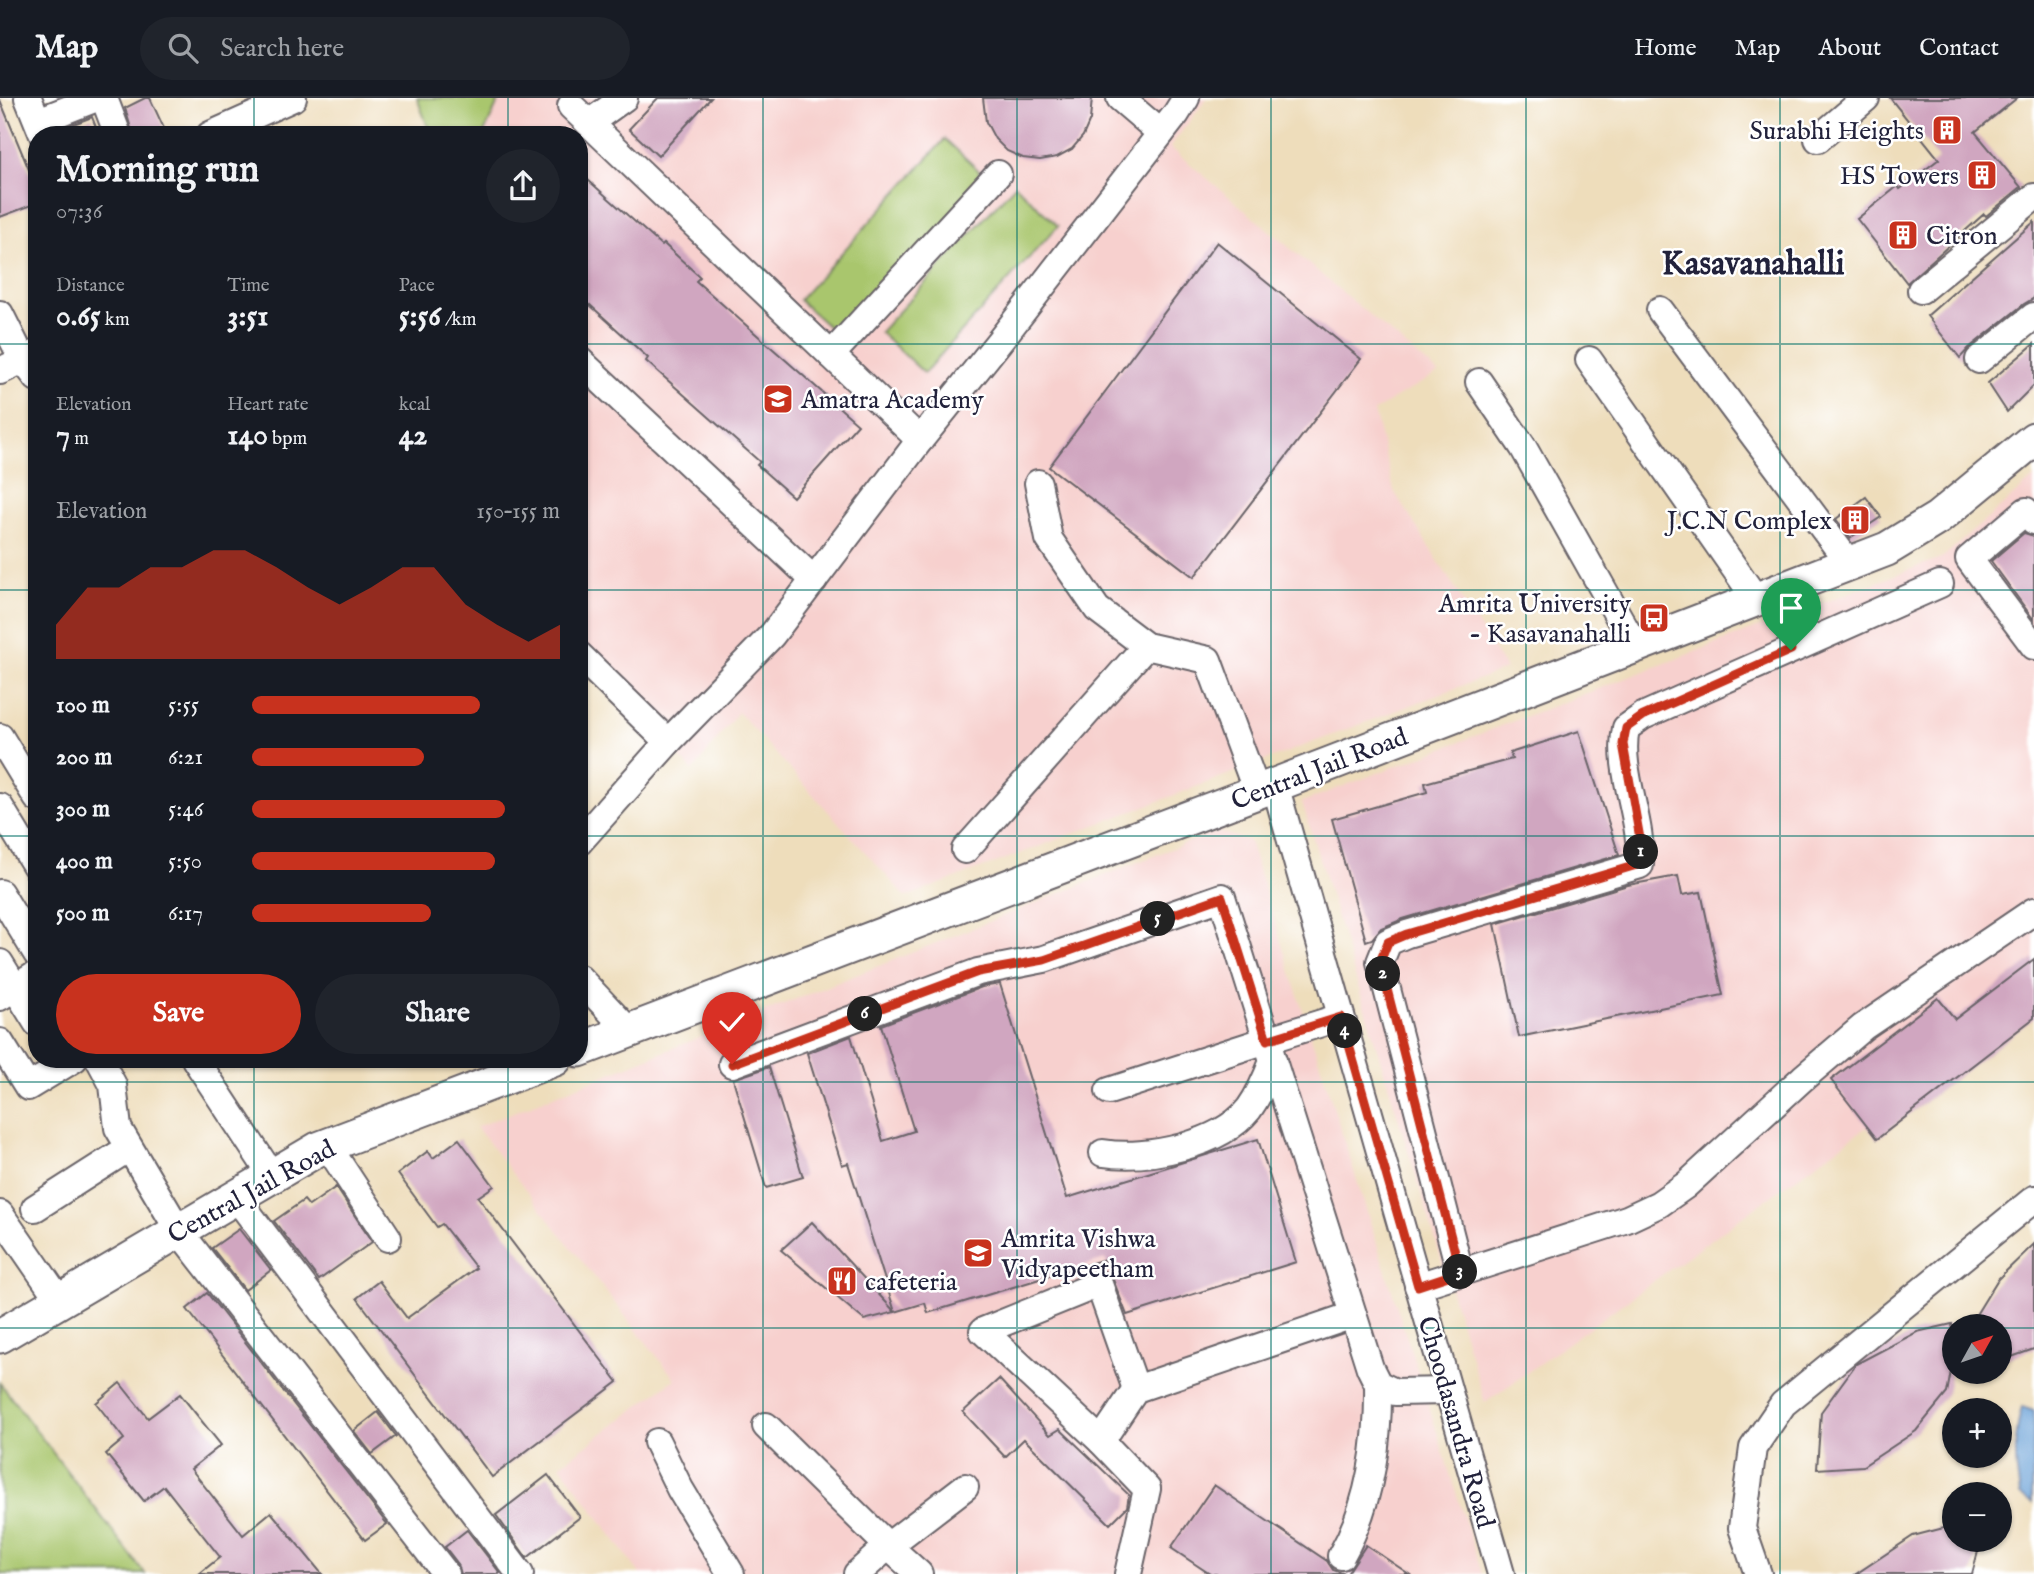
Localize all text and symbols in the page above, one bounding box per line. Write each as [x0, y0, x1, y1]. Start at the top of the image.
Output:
search box [140, 17, 630, 80]
text: Map [35, 27, 98, 69]
icon: search [164, 29, 202, 67]
text: Search here [220, 32, 344, 65]
text: Home [1634, 33, 1697, 64]
text: Map [1735, 33, 1781, 64]
text: About [1819, 33, 1881, 64]
text: Contact [1919, 33, 1999, 64]
building icon: Surabhi Heights [1930, 113, 1964, 147]
place label: Surabhi Heights [1749, 115, 1924, 148]
text: Morning run [56, 147, 259, 195]
button: share [486, 149, 560, 223]
building icon: HS Towers [1965, 158, 1999, 192]
place label: HS Towers [1840, 160, 1959, 193]
text: 07:36 [56, 197, 102, 226]
building icon: Citron [1886, 218, 1920, 252]
place label: Citron [1926, 220, 1998, 253]
district label: Kasavanahalli [1662, 244, 1845, 286]
text: Distance [56, 274, 125, 298]
text: Time [227, 274, 270, 298]
text: Pace [399, 274, 435, 298]
text: 0.65 [56, 298, 101, 336]
text: 3:51 [227, 298, 269, 336]
text: 5:56 [399, 298, 441, 336]
text: km [101, 308, 130, 332]
text: /km [441, 308, 476, 332]
school or university icon: Amatra Academy [761, 382, 795, 416]
place label: Amatra Academy [800, 384, 984, 417]
text: Elevation [56, 393, 131, 417]
text: Heart rate [227, 393, 308, 417]
text: kcal [399, 393, 430, 417]
text: 7 [56, 417, 70, 455]
text: 140 [227, 417, 268, 455]
text: 42 [399, 417, 427, 455]
text: m [70, 427, 89, 451]
text: bpm [268, 427, 307, 451]
text: Elevation [56, 497, 147, 526]
text: 150–155 m [476, 497, 560, 526]
building icon: J.C.N Complex [1838, 503, 1872, 537]
place label: J.C.N Complex [1664, 505, 1832, 538]
pin [1761, 578, 1821, 650]
place label: Amrita University - Kasavanahalli [1437, 588, 1631, 651]
icon: arrive [1772, 589, 1810, 627]
bus stop icon: Amrita University - Kasavanahalli [1637, 601, 1671, 635]
text: 100 m [56, 691, 110, 720]
text: 5:55 [168, 691, 199, 720]
street label: Central Jail Road [1227, 721, 1413, 818]
text: 200 m [56, 743, 112, 772]
text: 6:21 [168, 743, 203, 772]
text: 300 m [56, 795, 110, 824]
text: 5:46 [168, 795, 203, 824]
pin: 1 [1624, 834, 1658, 870]
text: 1 [1637, 839, 1644, 863]
text: 400 m [56, 847, 113, 876]
text: 5:50 [168, 847, 202, 876]
text: 500 m [56, 899, 110, 928]
text: 6:17 [168, 899, 203, 928]
pin: 5 [1140, 902, 1176, 936]
text: 5 [1154, 906, 1161, 930]
pin: 2 [1366, 956, 1400, 992]
text: 2 [1378, 961, 1387, 985]
button: Save [56, 974, 301, 1054]
button: Share [315, 974, 560, 1054]
pin [702, 992, 762, 1064]
pin: 6 [848, 996, 882, 1032]
text: 6 [860, 1001, 869, 1025]
icon: check [713, 1003, 751, 1041]
pin: 4 [1328, 1014, 1362, 1048]
text: 4 [1340, 1018, 1349, 1042]
street label: Central Jail Road [162, 1133, 341, 1252]
place label: Amrita Vishwa Vidyapeetham [1000, 1223, 1157, 1286]
school or university icon: Amrita Vishwa Vidyapeetham [961, 1236, 995, 1270]
pin: 3 [1442, 1254, 1478, 1290]
text: 3 [1456, 1259, 1463, 1283]
restaurant icon: cafeteria [825, 1264, 859, 1298]
place label: cafeteria [865, 1266, 958, 1299]
street label: Choodasandra Road [1410, 1313, 1502, 1532]
north arrow [1942, 1314, 2012, 1384]
map controls [1942, 1314, 2012, 1552]
button: + [1942, 1398, 2012, 1468]
button: − [1942, 1482, 2012, 1552]

